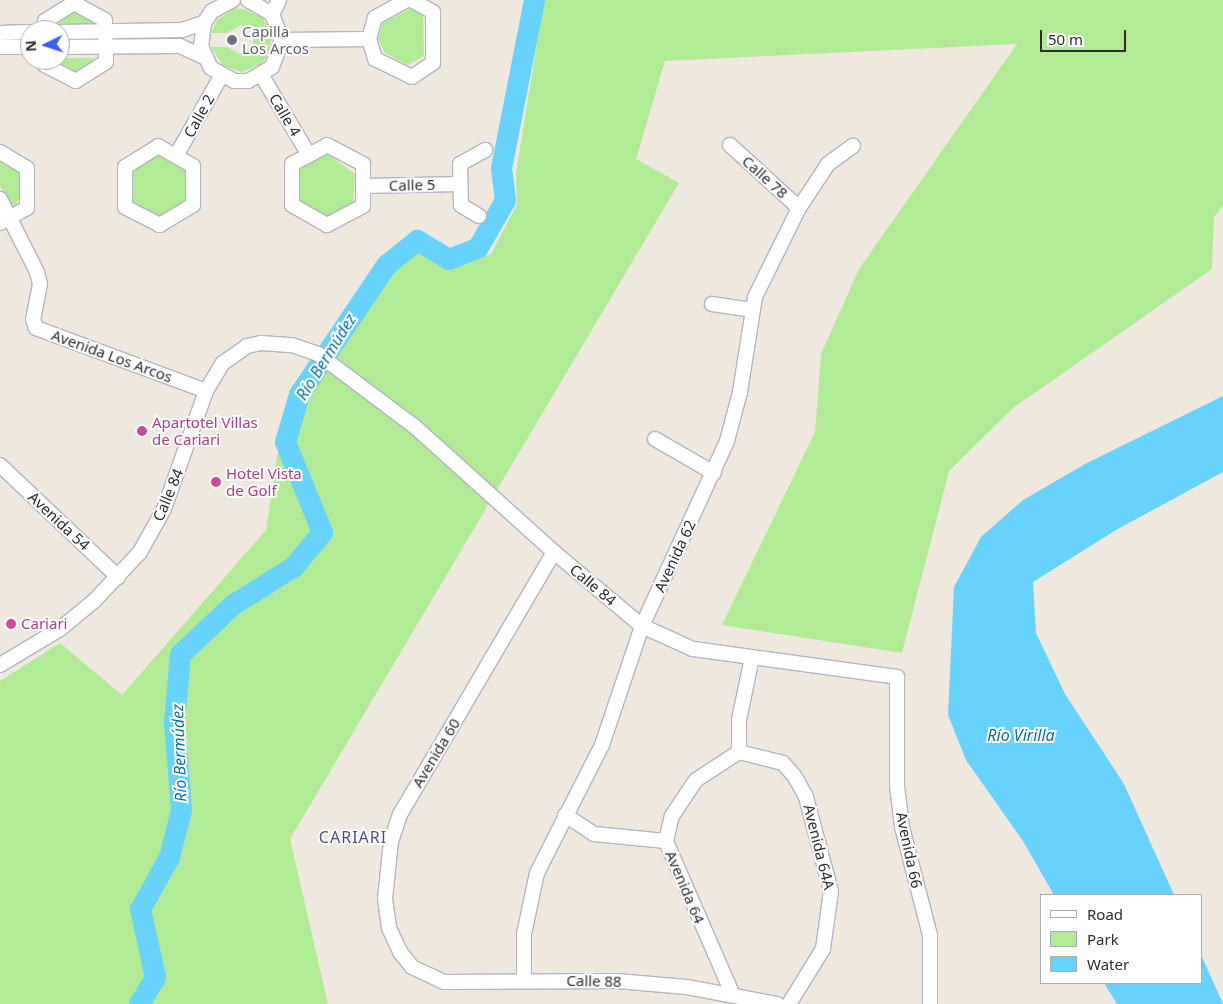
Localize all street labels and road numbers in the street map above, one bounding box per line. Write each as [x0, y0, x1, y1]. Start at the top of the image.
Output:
street label: Calle 4 [265, 90, 305, 140]
street label: Calle 2 [180, 91, 218, 141]
street label: Calle 78 [738, 152, 792, 202]
street label: Calle 5 [389, 176, 435, 194]
street label: Avenida Los Arcos [49, 326, 175, 386]
street label: Calle 84 [149, 466, 187, 524]
street label: Avenida 54 [25, 488, 93, 554]
street label: Avenida 62 [650, 517, 700, 595]
street label: Calle 84 [566, 560, 620, 610]
street label: Avenida 60 [408, 715, 464, 791]
street label: Avenida 64A [800, 803, 838, 891]
street label: Avenida 66 [892, 810, 926, 890]
street label: Avenida 64 [662, 848, 708, 926]
street label: Calle 88 [566, 972, 622, 990]

